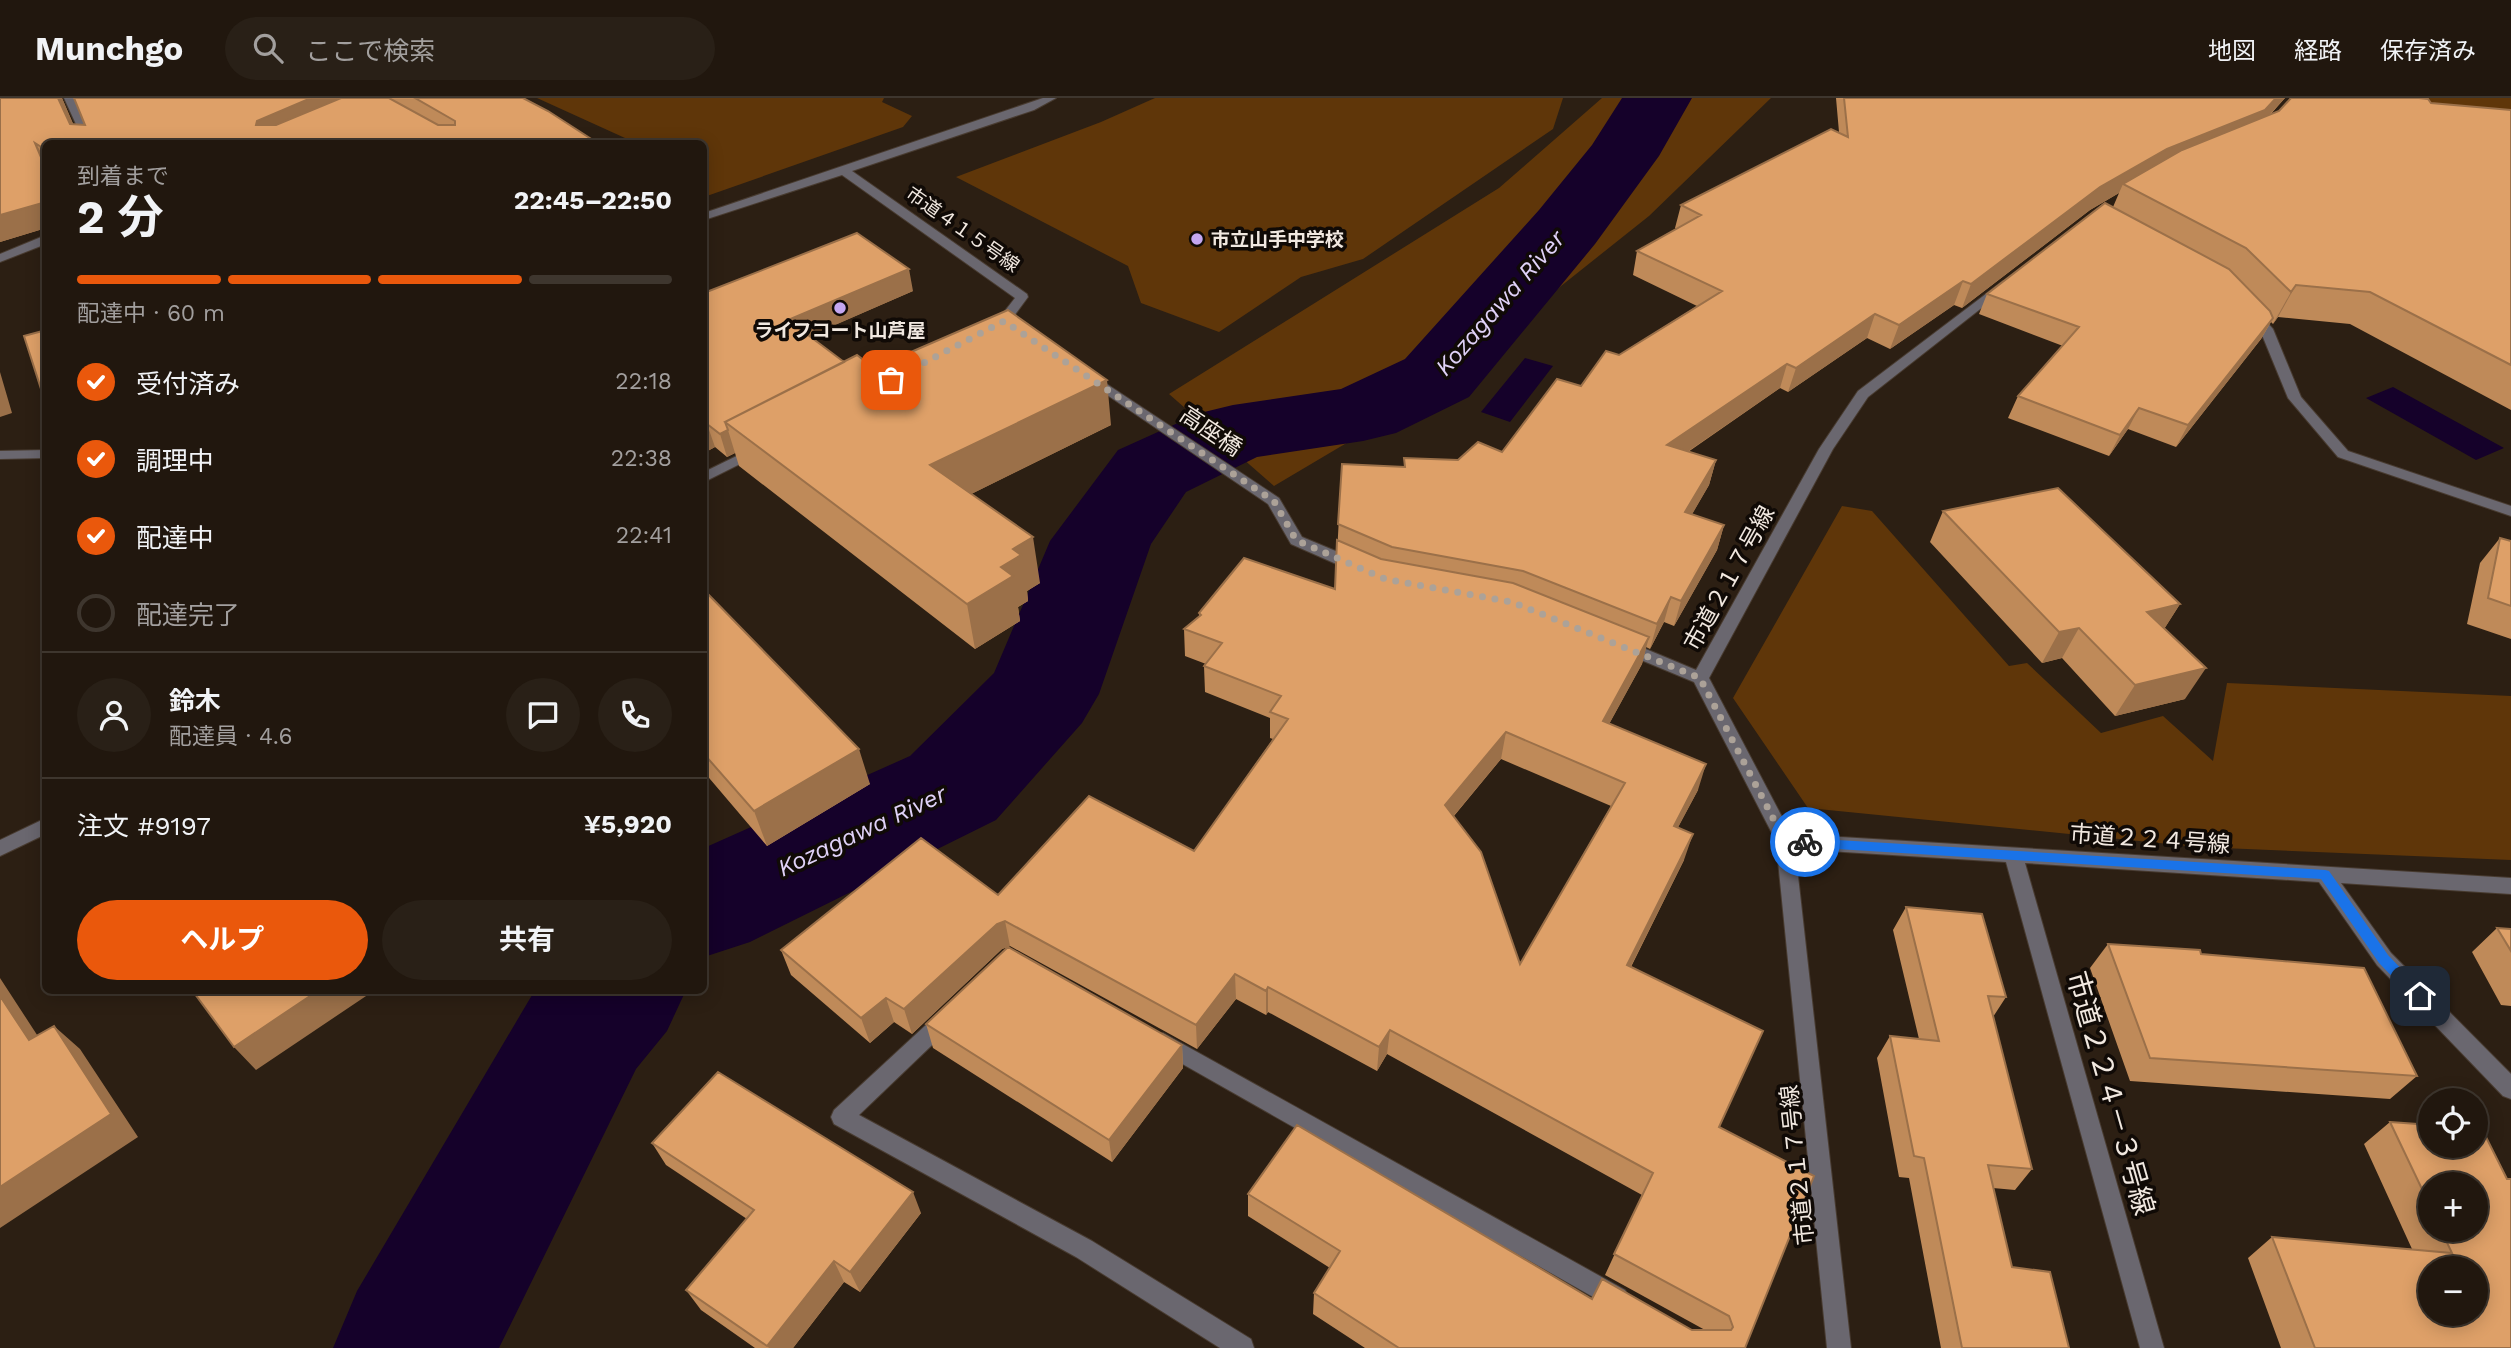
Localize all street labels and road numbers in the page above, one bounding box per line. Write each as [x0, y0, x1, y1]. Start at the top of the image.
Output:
street label: 市道４１５号線 [902, 182, 1024, 277]
street label: 高座橋 [1175, 401, 1247, 462]
street label: 市道２１７号線 [1679, 501, 1780, 655]
street label: 市道２２４号線 [2069, 820, 2231, 859]
street label: 市道２２４－３号線 [2060, 967, 2161, 1219]
street label: 市道２１７号線 [1776, 1083, 1819, 1246]

